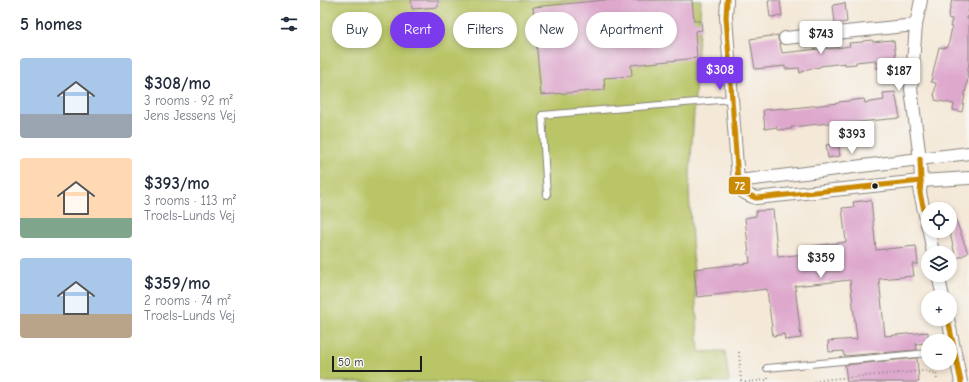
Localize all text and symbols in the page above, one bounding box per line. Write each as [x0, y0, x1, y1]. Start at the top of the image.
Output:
chip: Buy [332, 12, 382, 48]
chip: Rent [390, 12, 445, 48]
chip: Filters [453, 12, 517, 48]
chip: New [525, 12, 578, 48]
chip: Apartment [586, 12, 677, 48]
icon: filters [278, 13, 300, 35]
text: 5 homes [20, 15, 82, 34]
pin: $743 [797, 21, 845, 55]
text: $743 [808, 26, 834, 41]
pin: $308 [696, 57, 744, 91]
pin: $187 [875, 58, 923, 92]
text: $308 [706, 62, 734, 77]
text: $187 [886, 63, 912, 78]
icon: home [52, 74, 100, 122]
text: $308/mo [144, 74, 211, 93]
text: 3 rooms · 92 m² [144, 93, 233, 108]
text: Jens Jessens Vej [144, 108, 236, 123]
pin: $393 [828, 121, 876, 155]
text: $393 [838, 126, 866, 141]
icon: home [52, 174, 100, 222]
text: $393/mo [144, 174, 210, 193]
line badge: 72 [728, 176, 751, 195]
text: 72 [735, 180, 746, 193]
unlabelled marker [870, 181, 880, 191]
text: 3 rooms · 113 m² [144, 193, 236, 208]
map controls [921, 202, 957, 370]
button: locate [921, 202, 957, 238]
text: Troels-Lunds Vej [144, 208, 235, 223]
pin: $359 [797, 245, 845, 279]
button: layers [921, 246, 957, 282]
text: $359 [807, 250, 835, 265]
icon: home [52, 274, 100, 322]
text: $359/mo [144, 274, 210, 293]
button: + [921, 290, 957, 326]
text: 2 rooms · 74 m² [144, 293, 231, 308]
text: Troels-Lunds Vej [144, 308, 235, 323]
button: − [921, 334, 957, 370]
scale bar [332, 354, 422, 373]
text: 50 m [338, 356, 363, 369]

